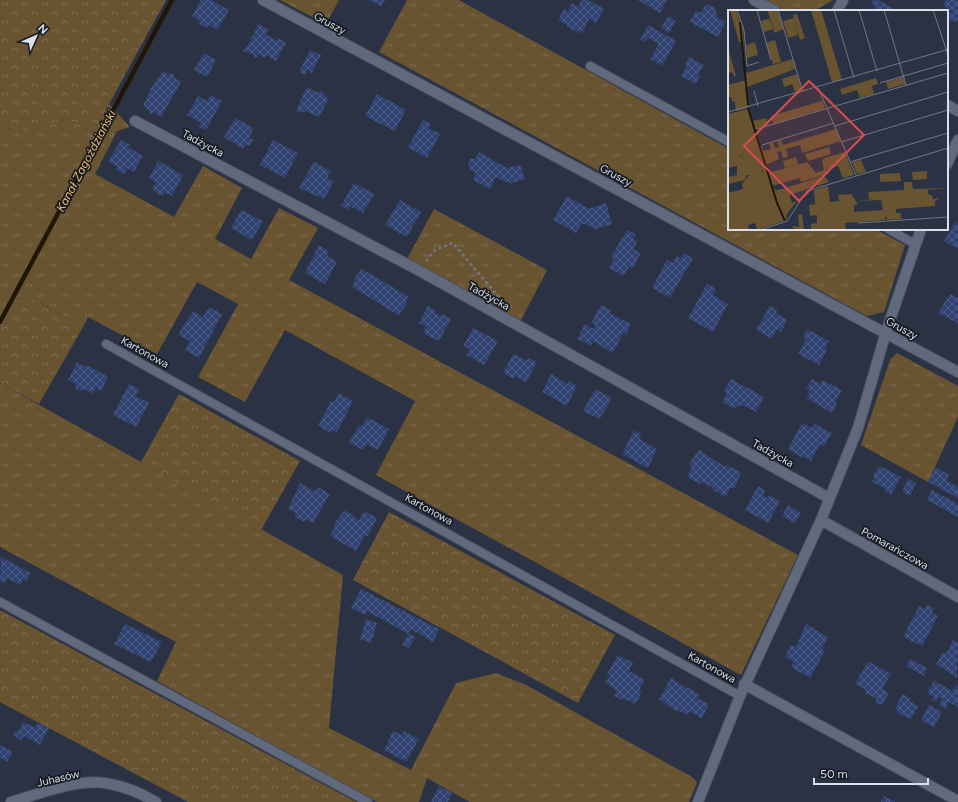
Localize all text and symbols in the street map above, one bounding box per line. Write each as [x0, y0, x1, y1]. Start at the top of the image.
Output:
street label: Gruszy [311, 10, 348, 37]
inset map [728, 10, 948, 230]
north arrow [16, 16, 56, 56]
text: N [35, 22, 50, 37]
water label: Kanał Zagoździański [53, 108, 119, 214]
street label: Tadżycka [180, 127, 226, 160]
street label: Gruszy [597, 162, 634, 189]
street label: Tadżycka [466, 280, 512, 313]
street label: Gruszy [884, 314, 920, 343]
street label: Kartonowa [118, 334, 171, 371]
street label: Tadżycka [750, 437, 796, 470]
street label: Kartonowa [402, 491, 455, 528]
street label: Pomarańczowa [859, 525, 931, 572]
street label: Kartonowa [685, 649, 738, 686]
scale bar [814, 760, 928, 786]
street label: Juhasów [35, 767, 81, 790]
text: 50 m [820, 767, 848, 781]

